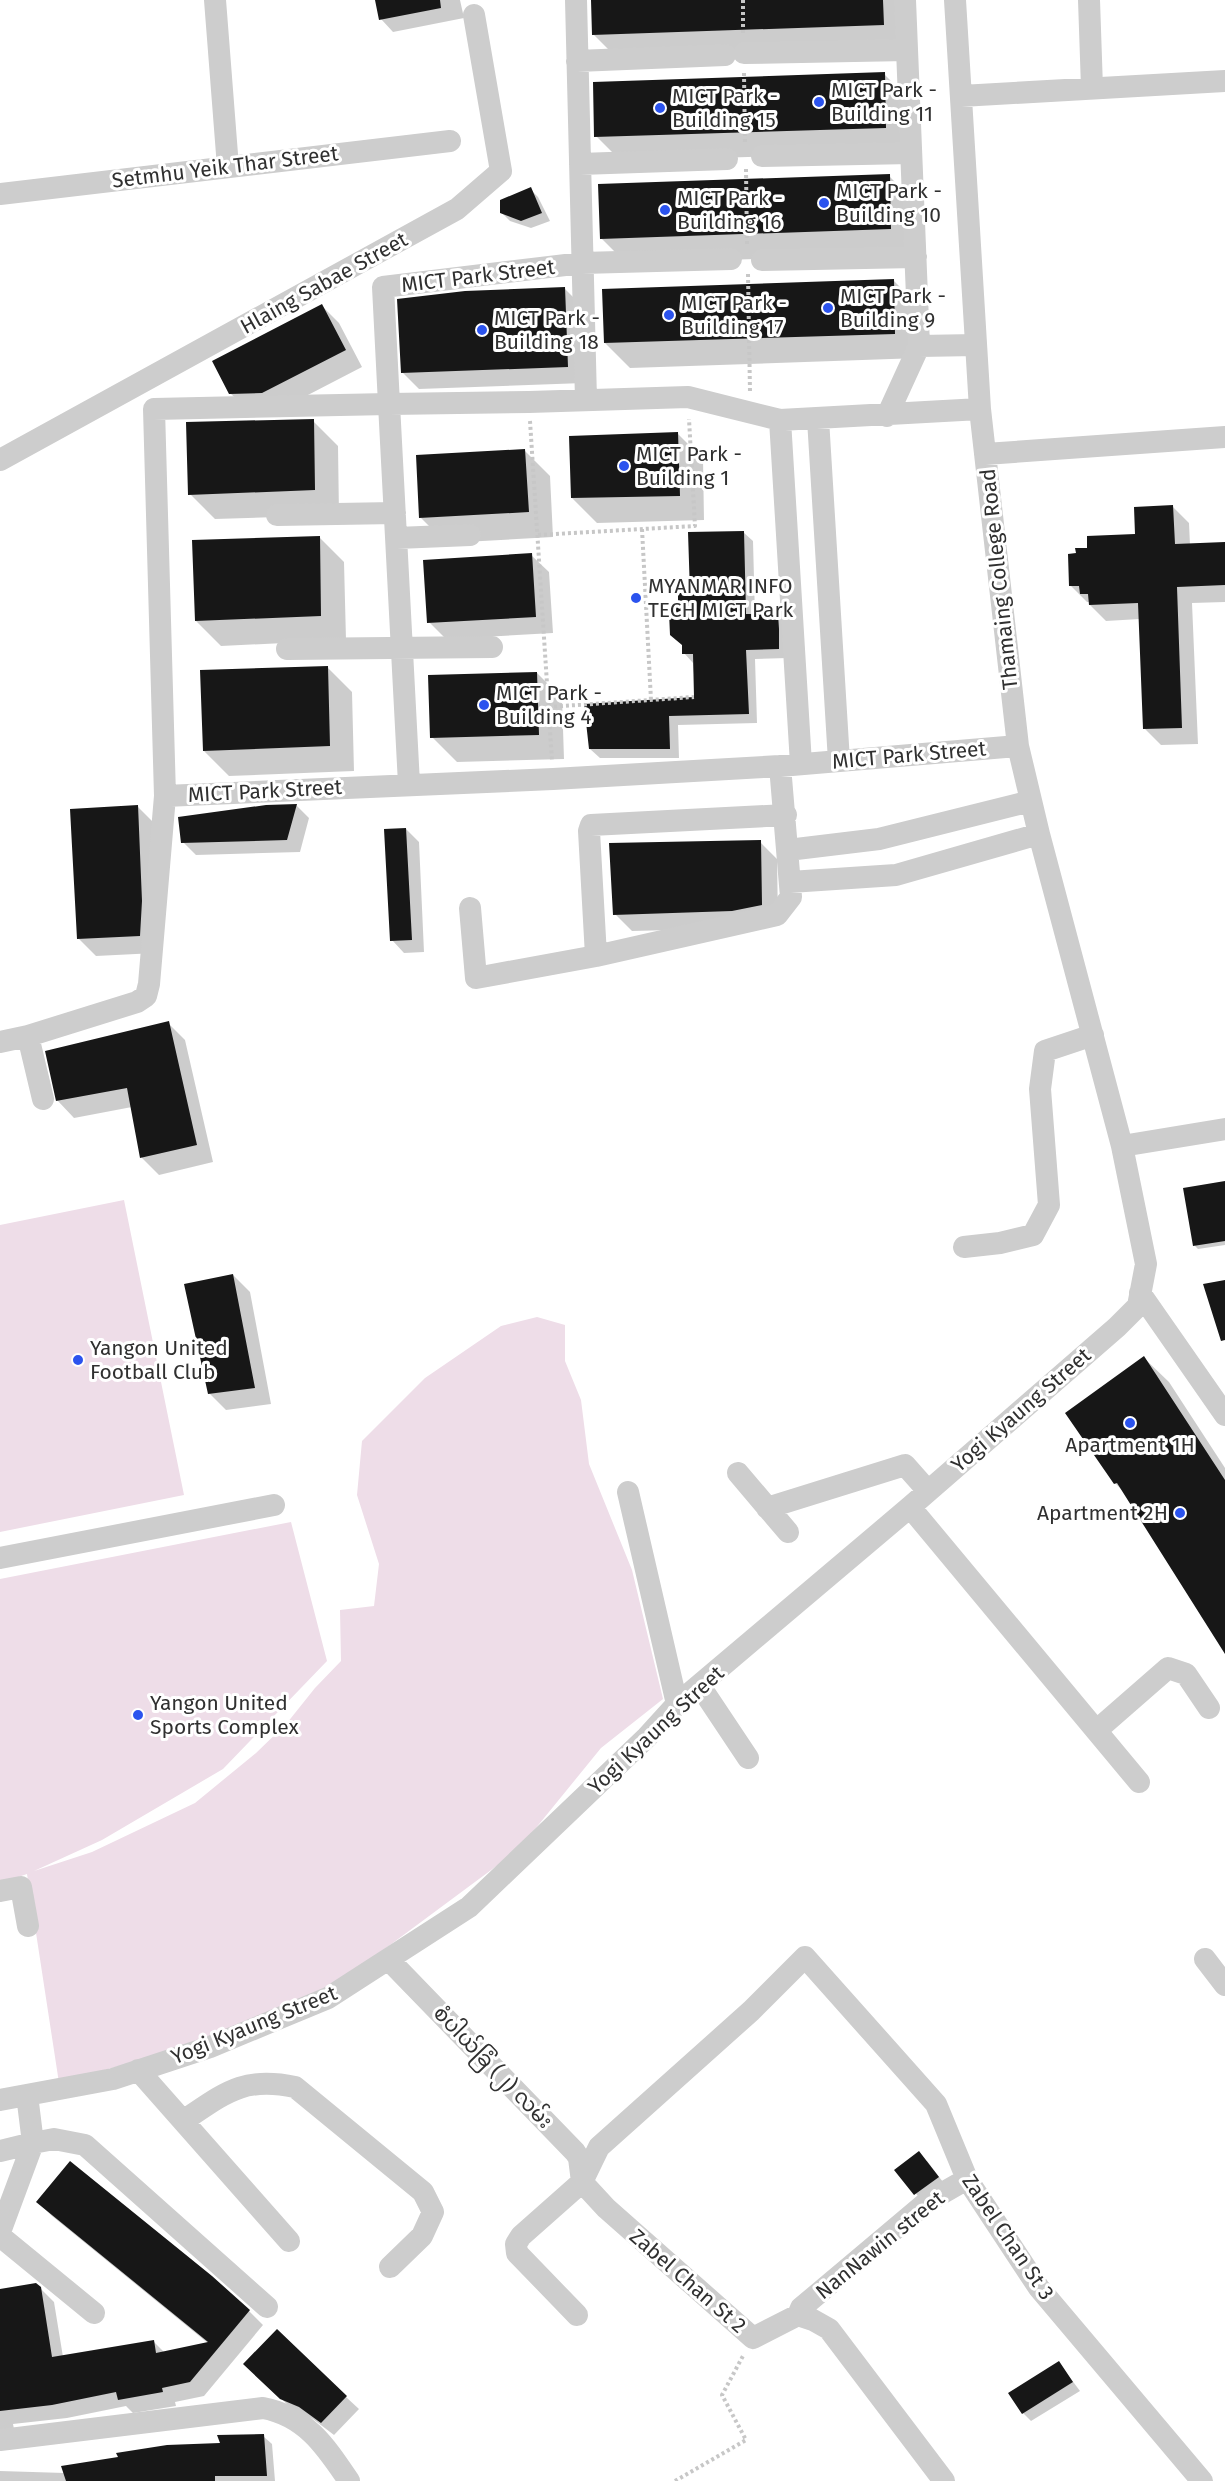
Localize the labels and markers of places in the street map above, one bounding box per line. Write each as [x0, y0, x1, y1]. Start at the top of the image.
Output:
place label: MICT Park - Building 11 [831, 77, 937, 127]
place label: MICT Park - Building 15 [672, 83, 778, 133]
marker: MICT Park - Building 11 [812, 95, 826, 109]
marker: MICT Park - Building 15 [653, 101, 667, 115]
place label: MICT Park - Building 10 [836, 178, 942, 228]
place label: MICT Park - Building 16 [677, 185, 783, 235]
marker: MICT Park - Building 10 [817, 196, 831, 210]
marker: MICT Park - Building 16 [658, 203, 672, 217]
place label: MICT Park - Building 9 [840, 283, 946, 333]
place label: MICT Park - Building 17 [681, 290, 787, 340]
marker: MICT Park - Building 9 [821, 301, 835, 315]
place label: MICT Park - Building 18 [494, 305, 600, 355]
marker: MICT Park - Building 17 [662, 308, 676, 322]
marker: MICT Park - Building 18 [475, 323, 489, 337]
place label: MICT Park - Building 1 [636, 441, 742, 491]
marker: MICT Park - Building 1 [617, 459, 631, 473]
place label: MYANMAR INFO TECH MICT Park [648, 573, 794, 623]
marker: MYANMAR INFO TECH MICT Park [629, 591, 643, 605]
place label: MICT Park - Building 4 [496, 680, 602, 730]
marker: MICT Park - Building 4 [477, 698, 491, 712]
place label: Yangon United Football Club [90, 1335, 228, 1385]
marker: Yangon United Football Club [71, 1353, 85, 1367]
marker: Apartment 1H [1123, 1416, 1137, 1430]
place label: Apartment 1H [1065, 1432, 1195, 1458]
place label: Apartment 2H [1037, 1500, 1168, 1526]
marker: Apartment 2H [1173, 1506, 1187, 1520]
place label: Yangon United Sports Complex [150, 1690, 300, 1740]
marker: Yangon United Sports Complex [131, 1708, 145, 1722]

